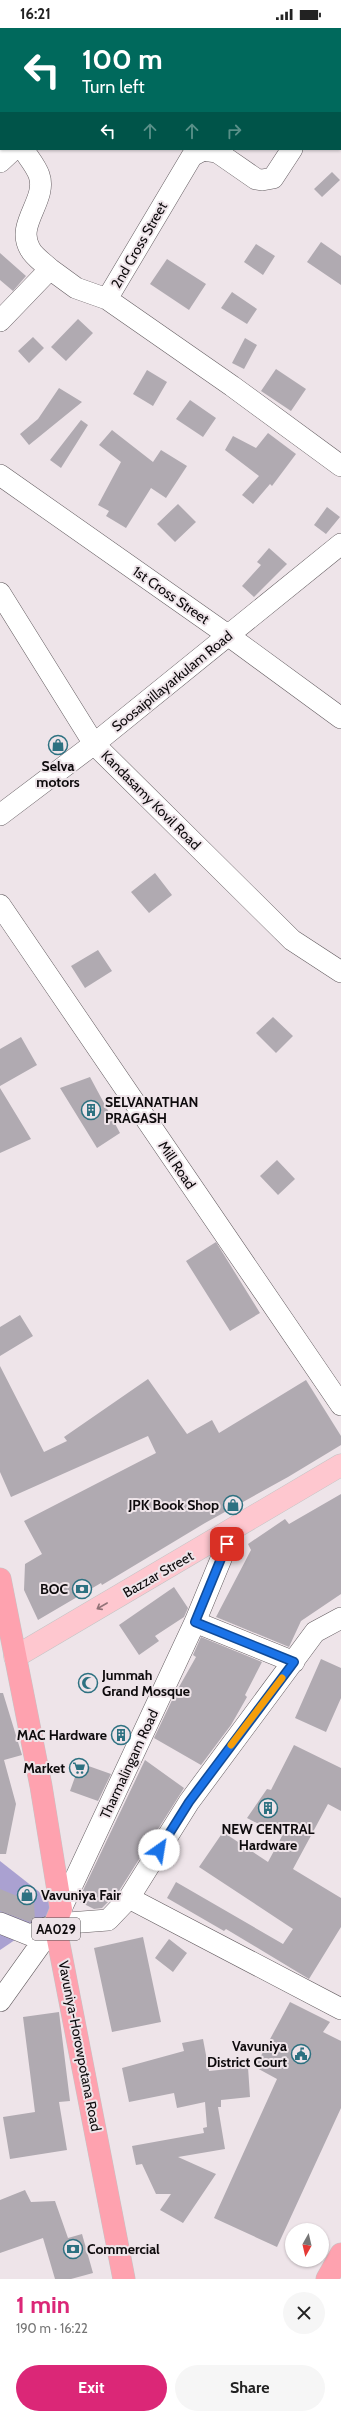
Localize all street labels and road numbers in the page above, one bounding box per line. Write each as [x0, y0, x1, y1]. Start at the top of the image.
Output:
street label: 2nd Cross Street [107, 198, 171, 292]
street label: 1st Cross Street [129, 562, 213, 628]
street label: Soosaipillayarkulam Road [108, 627, 236, 735]
street label: Kandasamy Kovil Road [97, 746, 205, 854]
street label: Mill Road [154, 1137, 200, 1193]
street label: Bazzar Street [119, 1546, 197, 1601]
street label: Tharmalingam Road [96, 1706, 162, 1822]
road number: AA029 [32, 1918, 80, 1940]
street label: Vavuniya-Horowpotana Road [55, 1959, 105, 2133]

